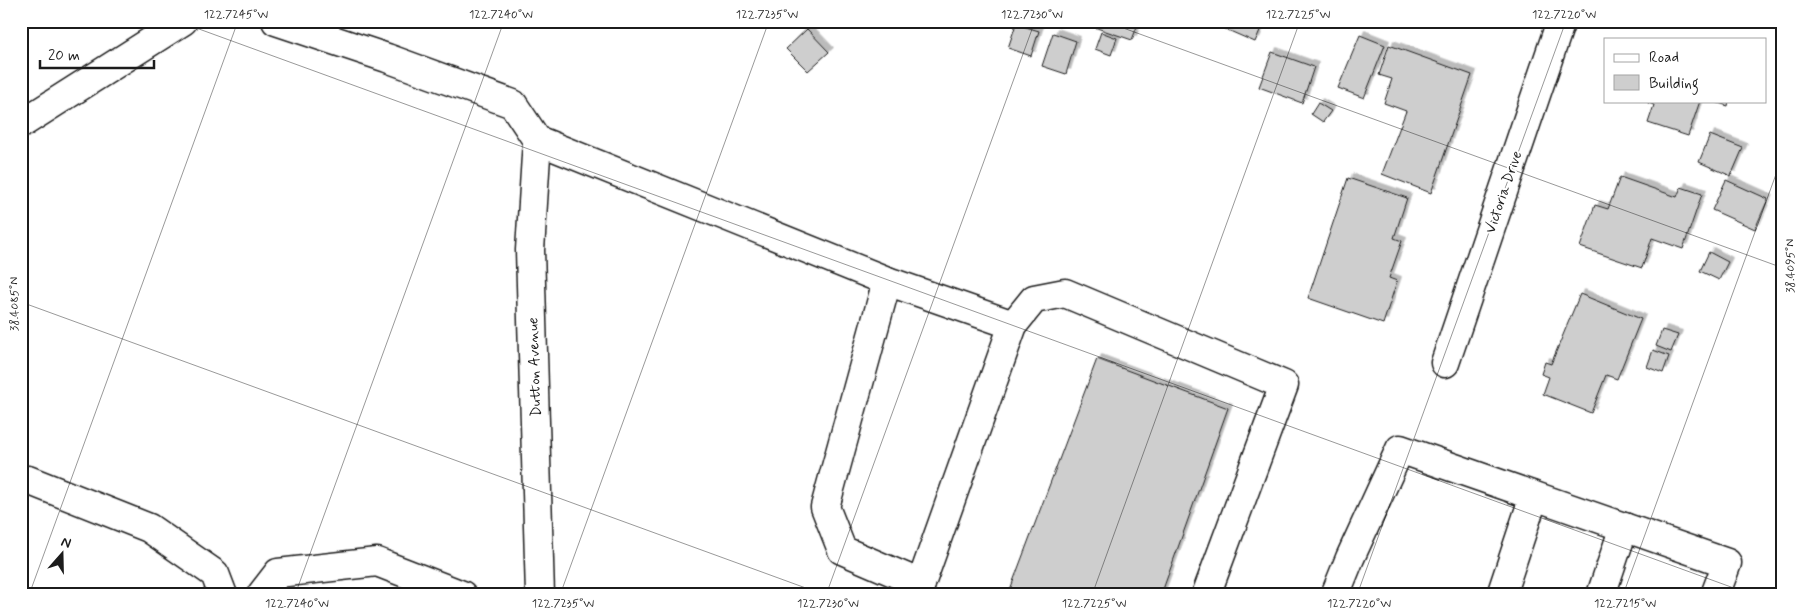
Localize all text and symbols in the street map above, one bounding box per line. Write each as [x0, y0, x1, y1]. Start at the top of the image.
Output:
text: 122.7245°W [204, 7, 268, 23]
text: 122.7240°W [469, 7, 533, 23]
text: 122.7235°W [736, 7, 798, 23]
text: 122.7230°W [1001, 7, 1063, 23]
text: 122.7225°W [1266, 7, 1330, 23]
text: 122.7220°W [1532, 7, 1596, 23]
scale bar [40, 38, 154, 70]
legend [1604, 38, 1766, 102]
text: 20 m [48, 46, 80, 66]
text: Road [1649, 48, 1679, 68]
text: Building [1649, 74, 1699, 95]
street label: Victoria Drive [1480, 148, 1527, 236]
text: 38.4095°N [1783, 239, 1799, 293]
text: 38.4085°N [7, 277, 23, 331]
street label: Dutton Avenue [523, 317, 547, 417]
north arrow [38, 528, 88, 578]
text: N [59, 533, 74, 553]
text: 122.7240°W [265, 596, 329, 612]
text: 122.7235°W [532, 596, 594, 612]
text: 122.7230°W [797, 596, 859, 612]
text: 122.7225°W [1062, 596, 1126, 612]
text: 122.7220°W [1327, 596, 1391, 612]
text: 122.7215°W [1594, 596, 1656, 612]

